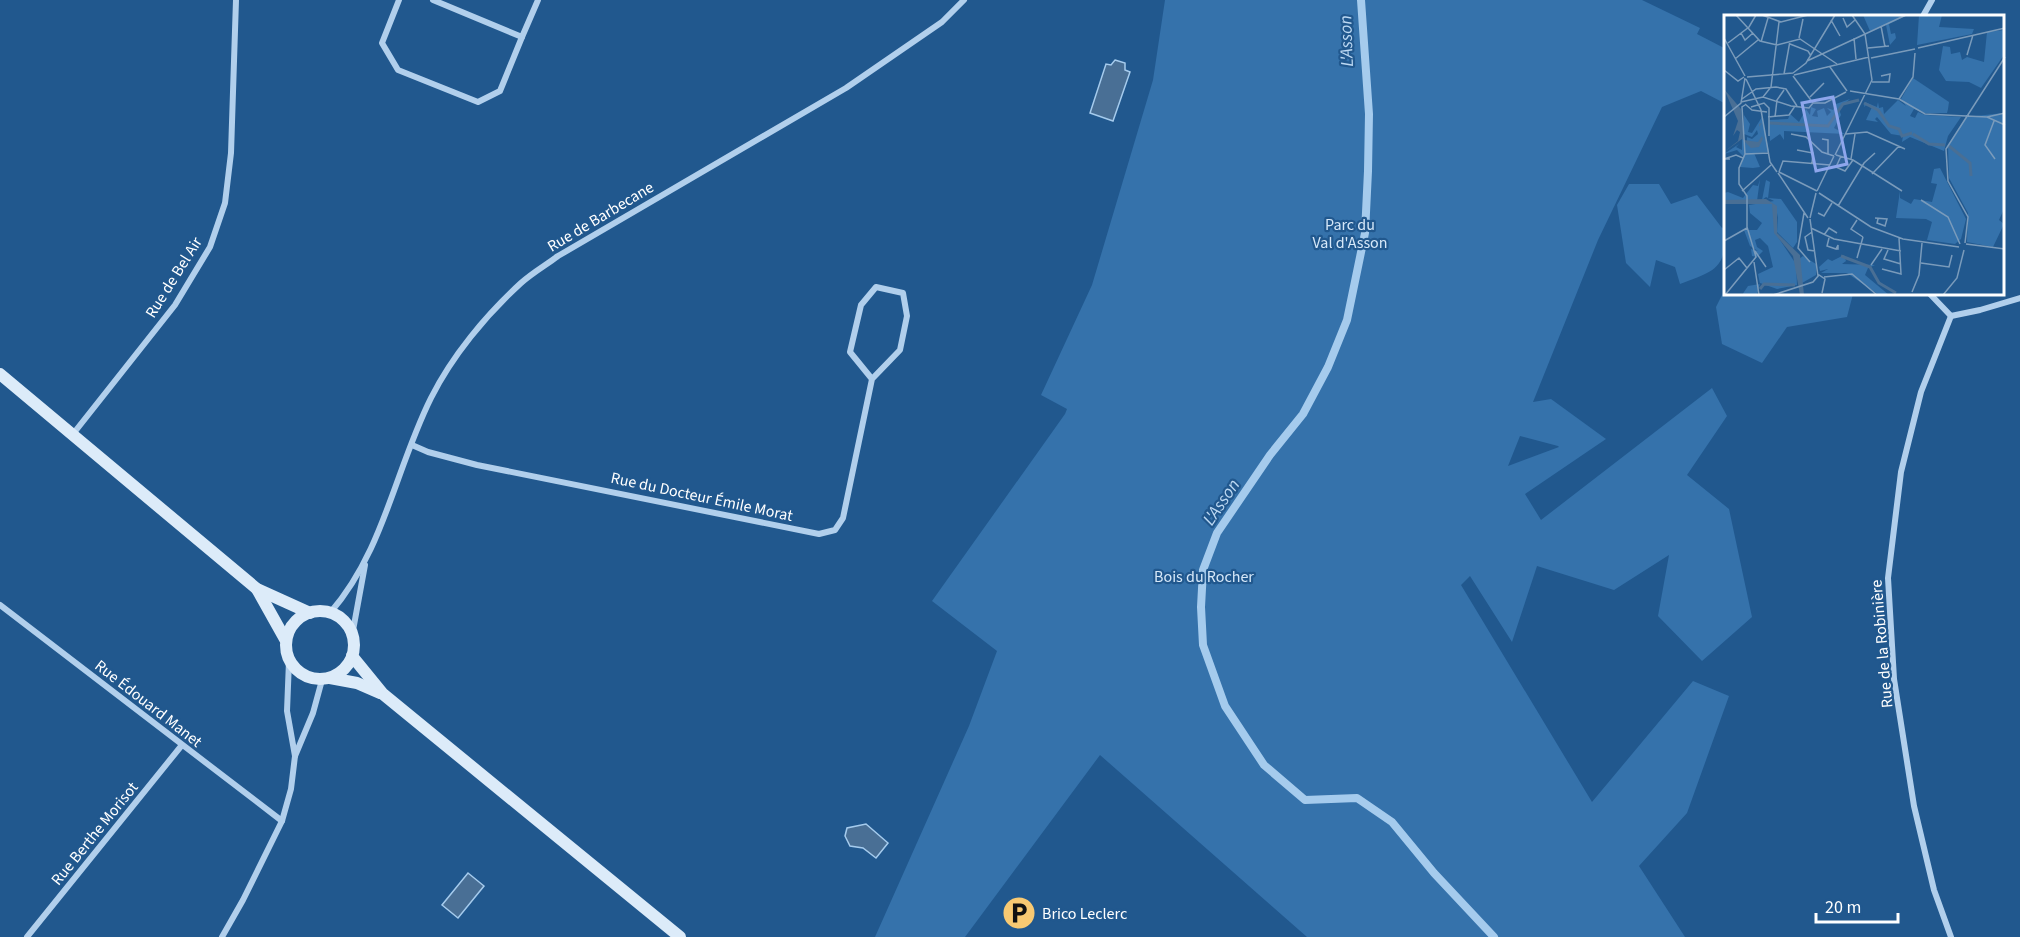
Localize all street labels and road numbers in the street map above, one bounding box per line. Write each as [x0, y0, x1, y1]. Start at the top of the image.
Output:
street label: Rue de Barbecane [543, 176, 658, 257]
street label: Rue de Bel Air [140, 232, 208, 322]
street label: Rue du Docteur Émile Morat [609, 467, 795, 527]
street label: Rue de la Robinière [1865, 579, 1899, 709]
street label: Rue Édouard Manet [90, 655, 207, 753]
street label: Rue Berthe Morisot [46, 777, 144, 890]

